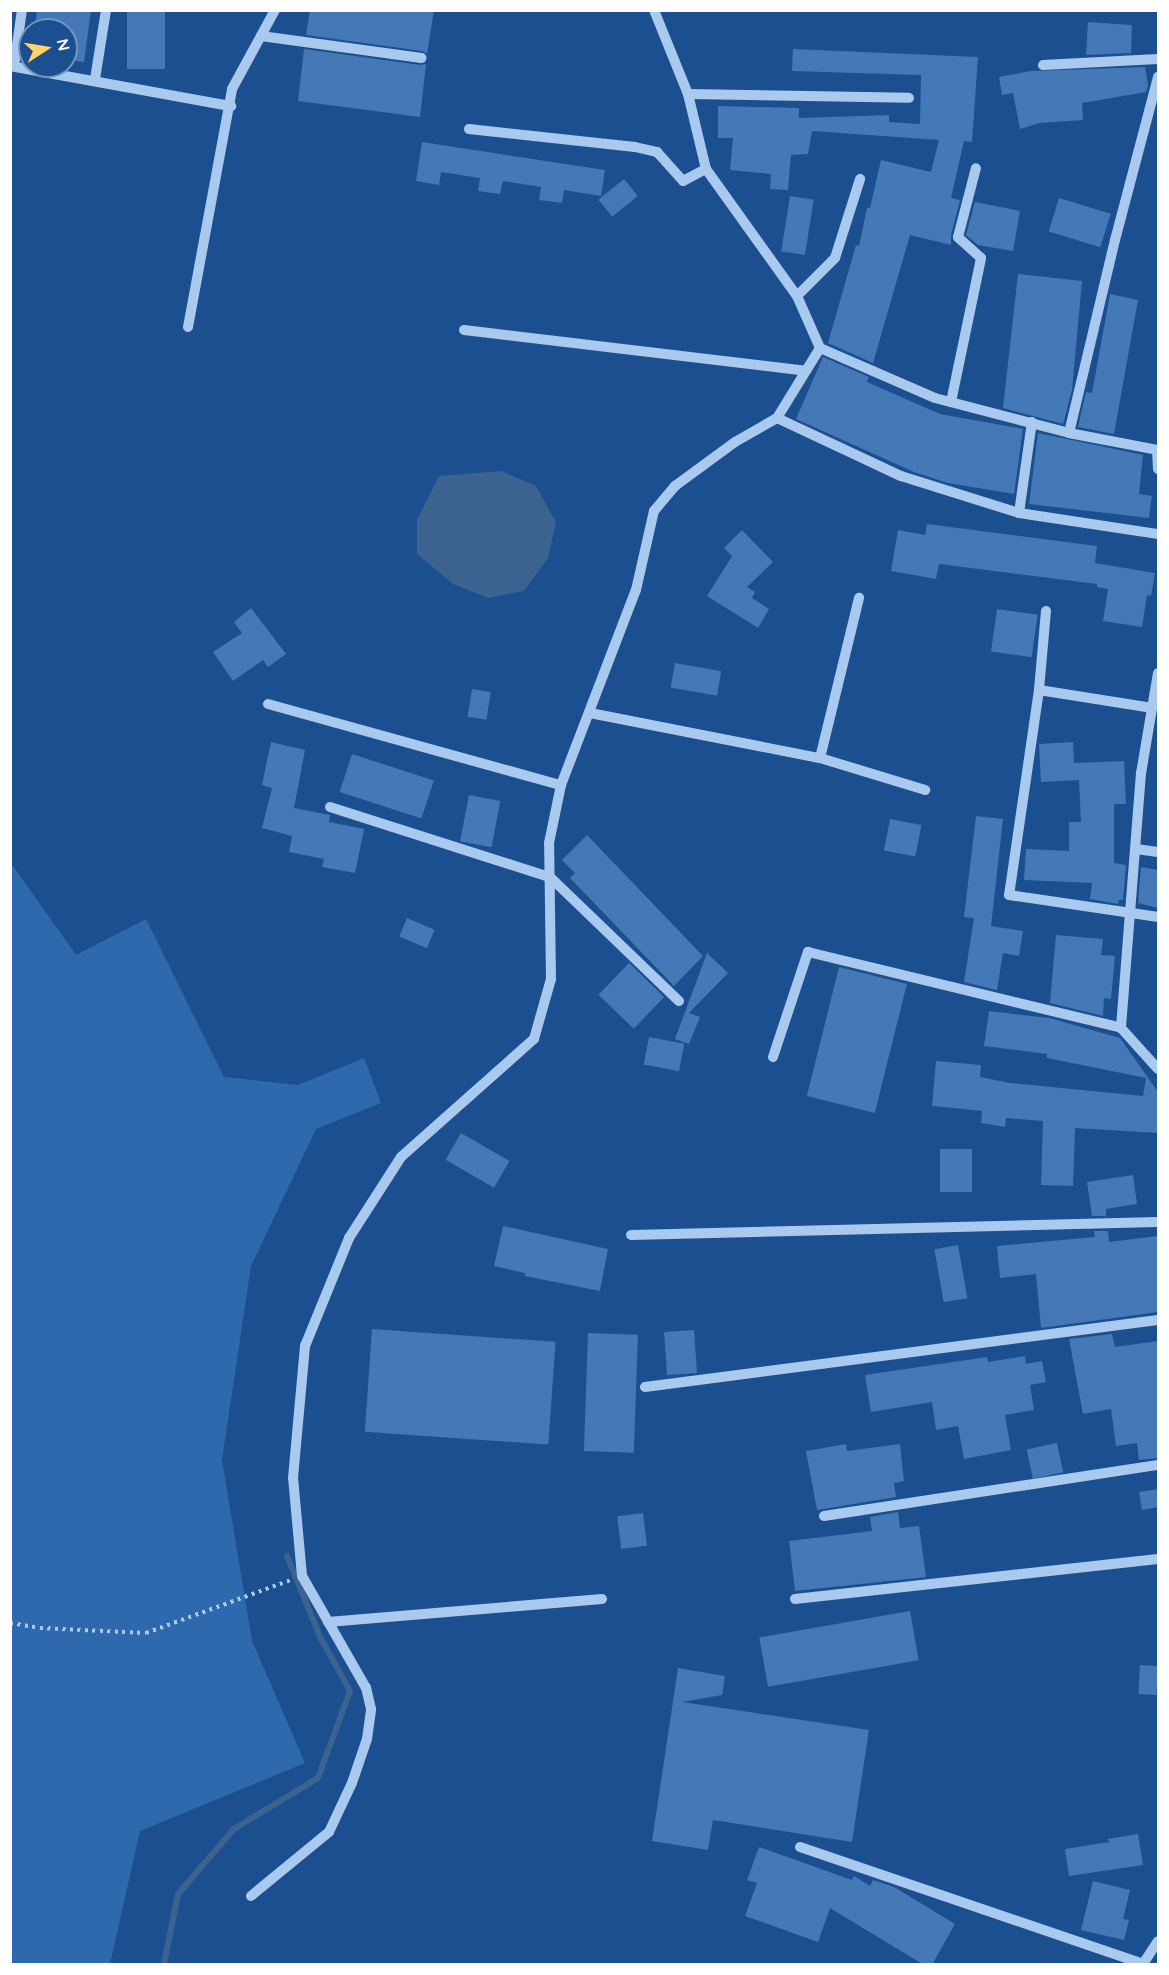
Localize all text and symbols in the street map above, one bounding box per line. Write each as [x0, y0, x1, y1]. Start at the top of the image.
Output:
north arrow [18, 18, 78, 78]
text: N [53, 37, 75, 52]

